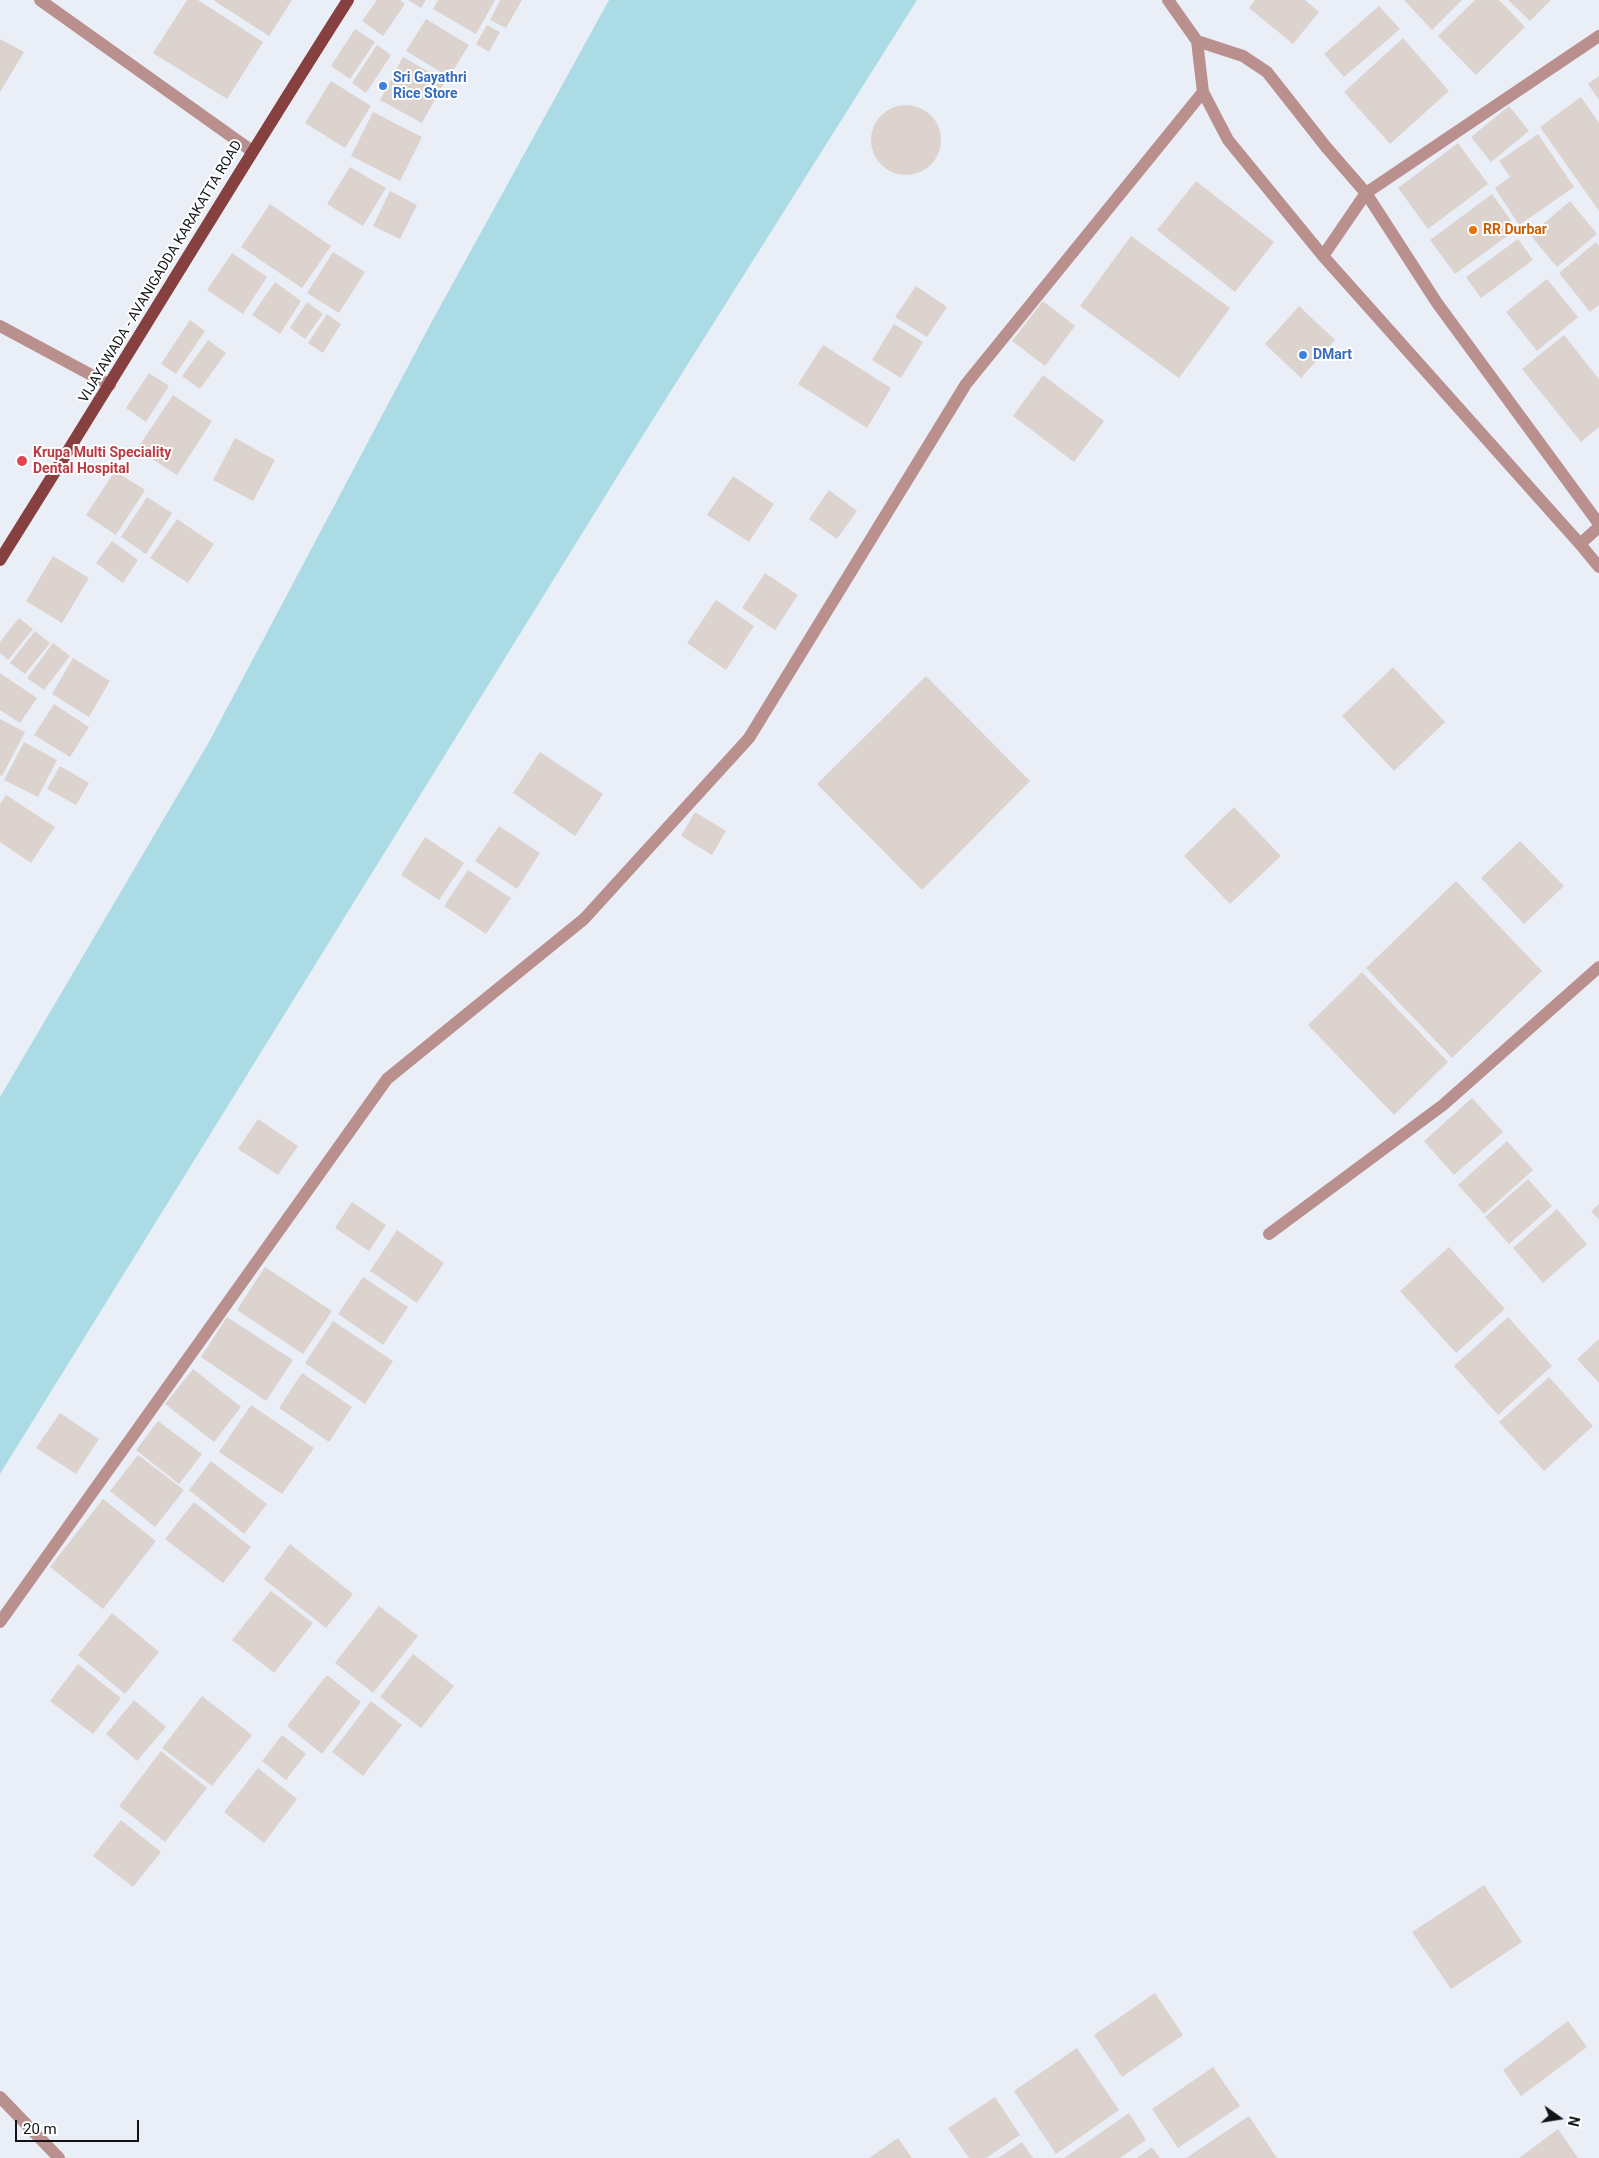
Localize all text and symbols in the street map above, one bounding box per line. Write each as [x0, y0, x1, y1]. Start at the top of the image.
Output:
place label: Sri Gayathri Rice Store [393, 70, 467, 102]
marker: Sri Gayathri Rice Store [377, 80, 389, 92]
street label: VIJAYAWADA - AVANIGADDA KARAKATTA ROAD [76, 138, 246, 406]
place label: RR Durbar [1483, 222, 1547, 238]
marker: RR Durbar [1467, 224, 1479, 236]
place label: DMart [1313, 347, 1352, 363]
marker: DMart [1297, 349, 1309, 361]
place label: Krupa Multi Speciality Dental Hospital [33, 445, 171, 478]
marker: Krupa Multi Speciality Dental Hospital [15, 454, 29, 468]
north arrow [1534, 2093, 1584, 2143]
scale bar [18, 2110, 141, 2142]
text: N [1565, 2115, 1583, 2128]
text: 20 m [23, 2120, 57, 2138]

